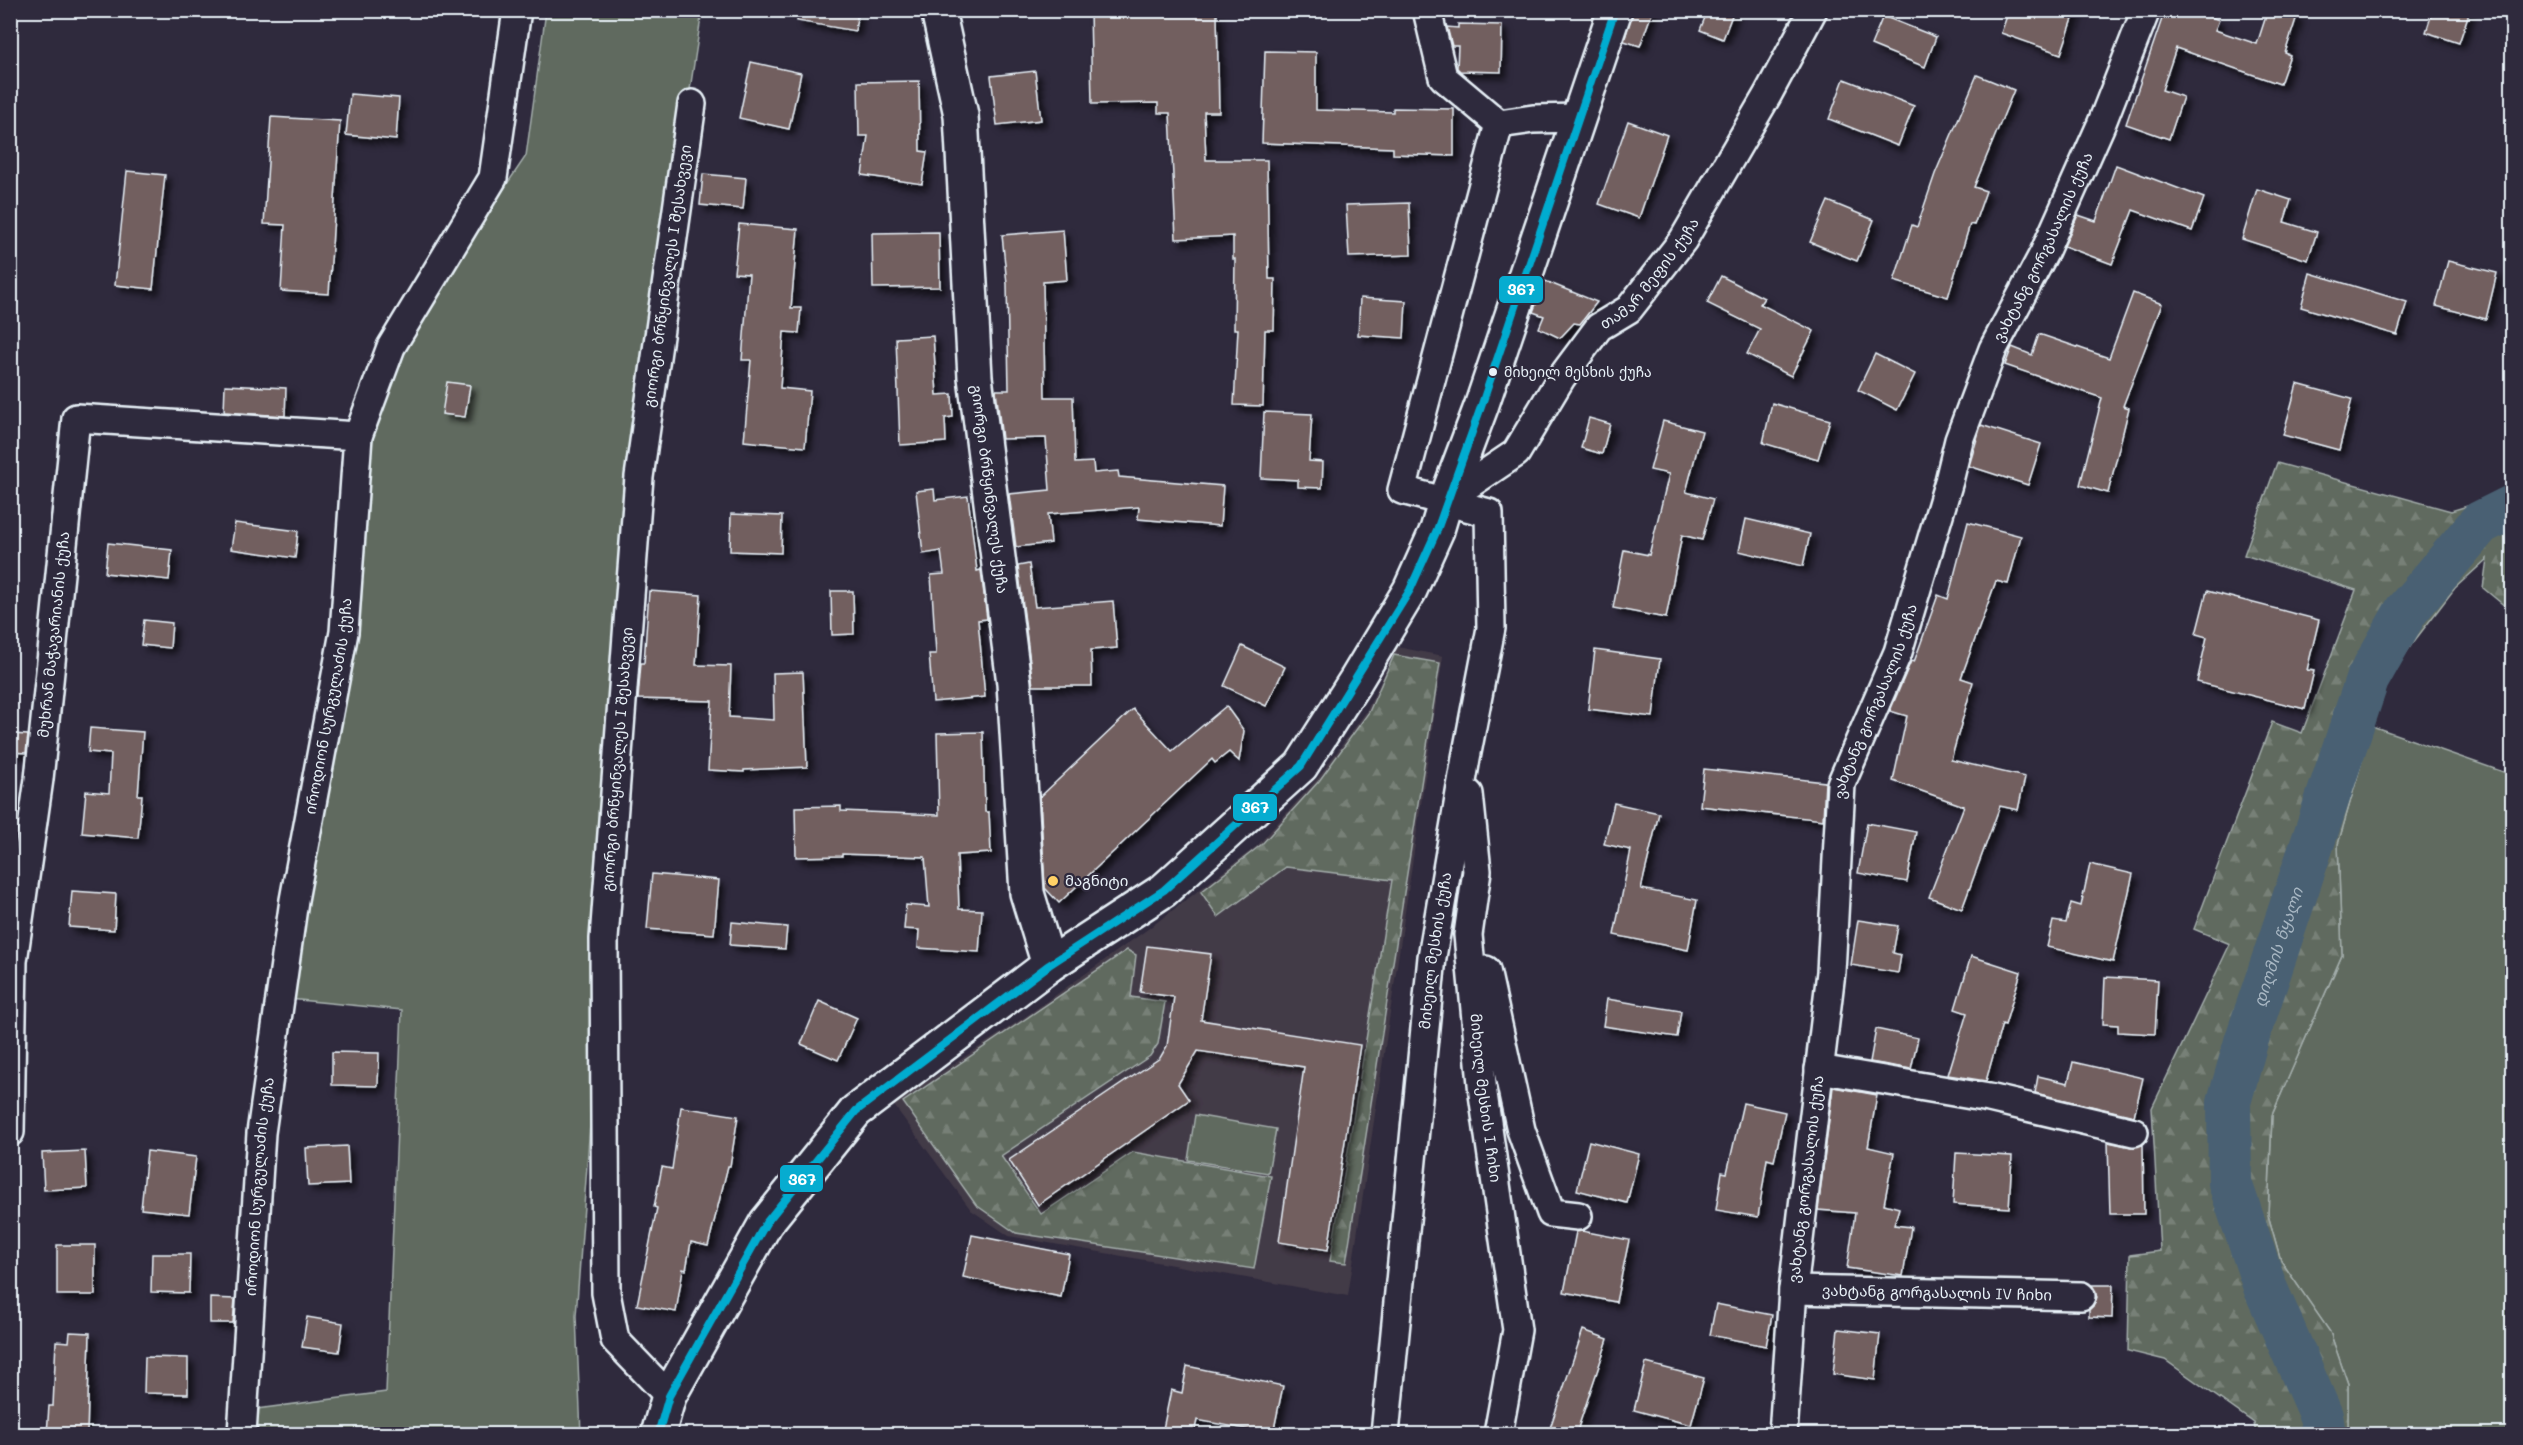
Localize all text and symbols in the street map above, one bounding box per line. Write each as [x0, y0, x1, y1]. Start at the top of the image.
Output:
street label: გიორგი ბრწყინვალეს I შესახვევი [638, 143, 695, 409]
street label: ვახტანგ გორგასალის ქუჩა [1988, 149, 2097, 345]
street label: თამარ მეფის ქუჩა [1596, 214, 1703, 333]
line badge: 367 [1498, 275, 1544, 304]
text: 367 [1507, 278, 1535, 299]
place label: მიხეილ მესხის ქუჩა [1504, 362, 1652, 381]
marker: მიხეილ მესხის ქუჩა [1487, 366, 1499, 378]
street label: გიორგი ბრწყინვალეს ქუჩა [967, 383, 1014, 595]
street label: მუხრან მაჭავარიანის ქუჩა [32, 530, 73, 739]
street label: იროდიონ სურგულაძის ქუჩა [299, 597, 355, 816]
street label: ვახტანგ გორგასალის ქუჩა [1829, 601, 1921, 800]
street label: გიორგი ბრწყინვალეს I შესახვევი [597, 626, 637, 892]
line badge: 367 [1232, 793, 1278, 822]
text: 367 [1241, 796, 1269, 817]
place label: მაგნიტი [1065, 870, 1128, 890]
street label: მიხეილ მესხის ქუჩა [1414, 870, 1455, 1030]
marker: მაგნიტი [1046, 874, 1060, 888]
water label: დიღმის წყალი [2248, 884, 2307, 1009]
street label: მიხეილ მესხის I ჩიხი [1466, 1013, 1507, 1184]
street label: ვახტანგ გორგასალის ქუჩა [1783, 1074, 1828, 1284]
street label: იროდიონ სურგულაძის ქუჩა [240, 1076, 278, 1297]
line badge: 367 [779, 1164, 824, 1193]
text: 367 [788, 1168, 816, 1189]
street label: ვახტანგ გორგასალის IV ჩიხი [1822, 1280, 2052, 1304]

